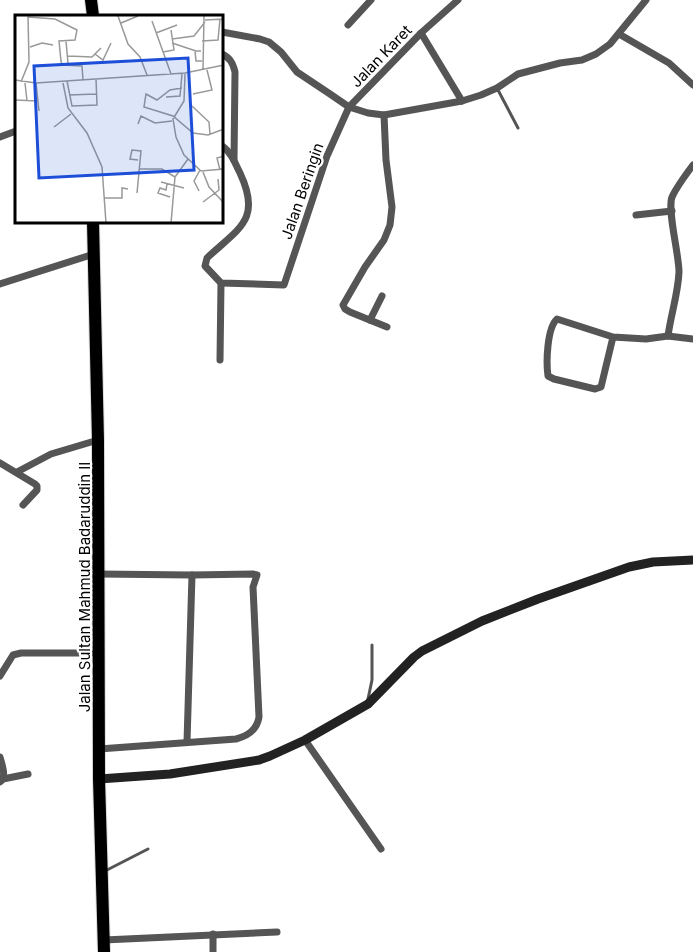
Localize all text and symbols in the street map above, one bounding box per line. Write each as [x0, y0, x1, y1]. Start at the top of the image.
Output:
inset map [15, 15, 224, 224]
street label: Jalan Karet [346, 21, 416, 91]
street label: Jalan Beringin [277, 140, 327, 242]
street label: Jalan Sultan Mahmud Badaruddin II [75, 462, 94, 712]

